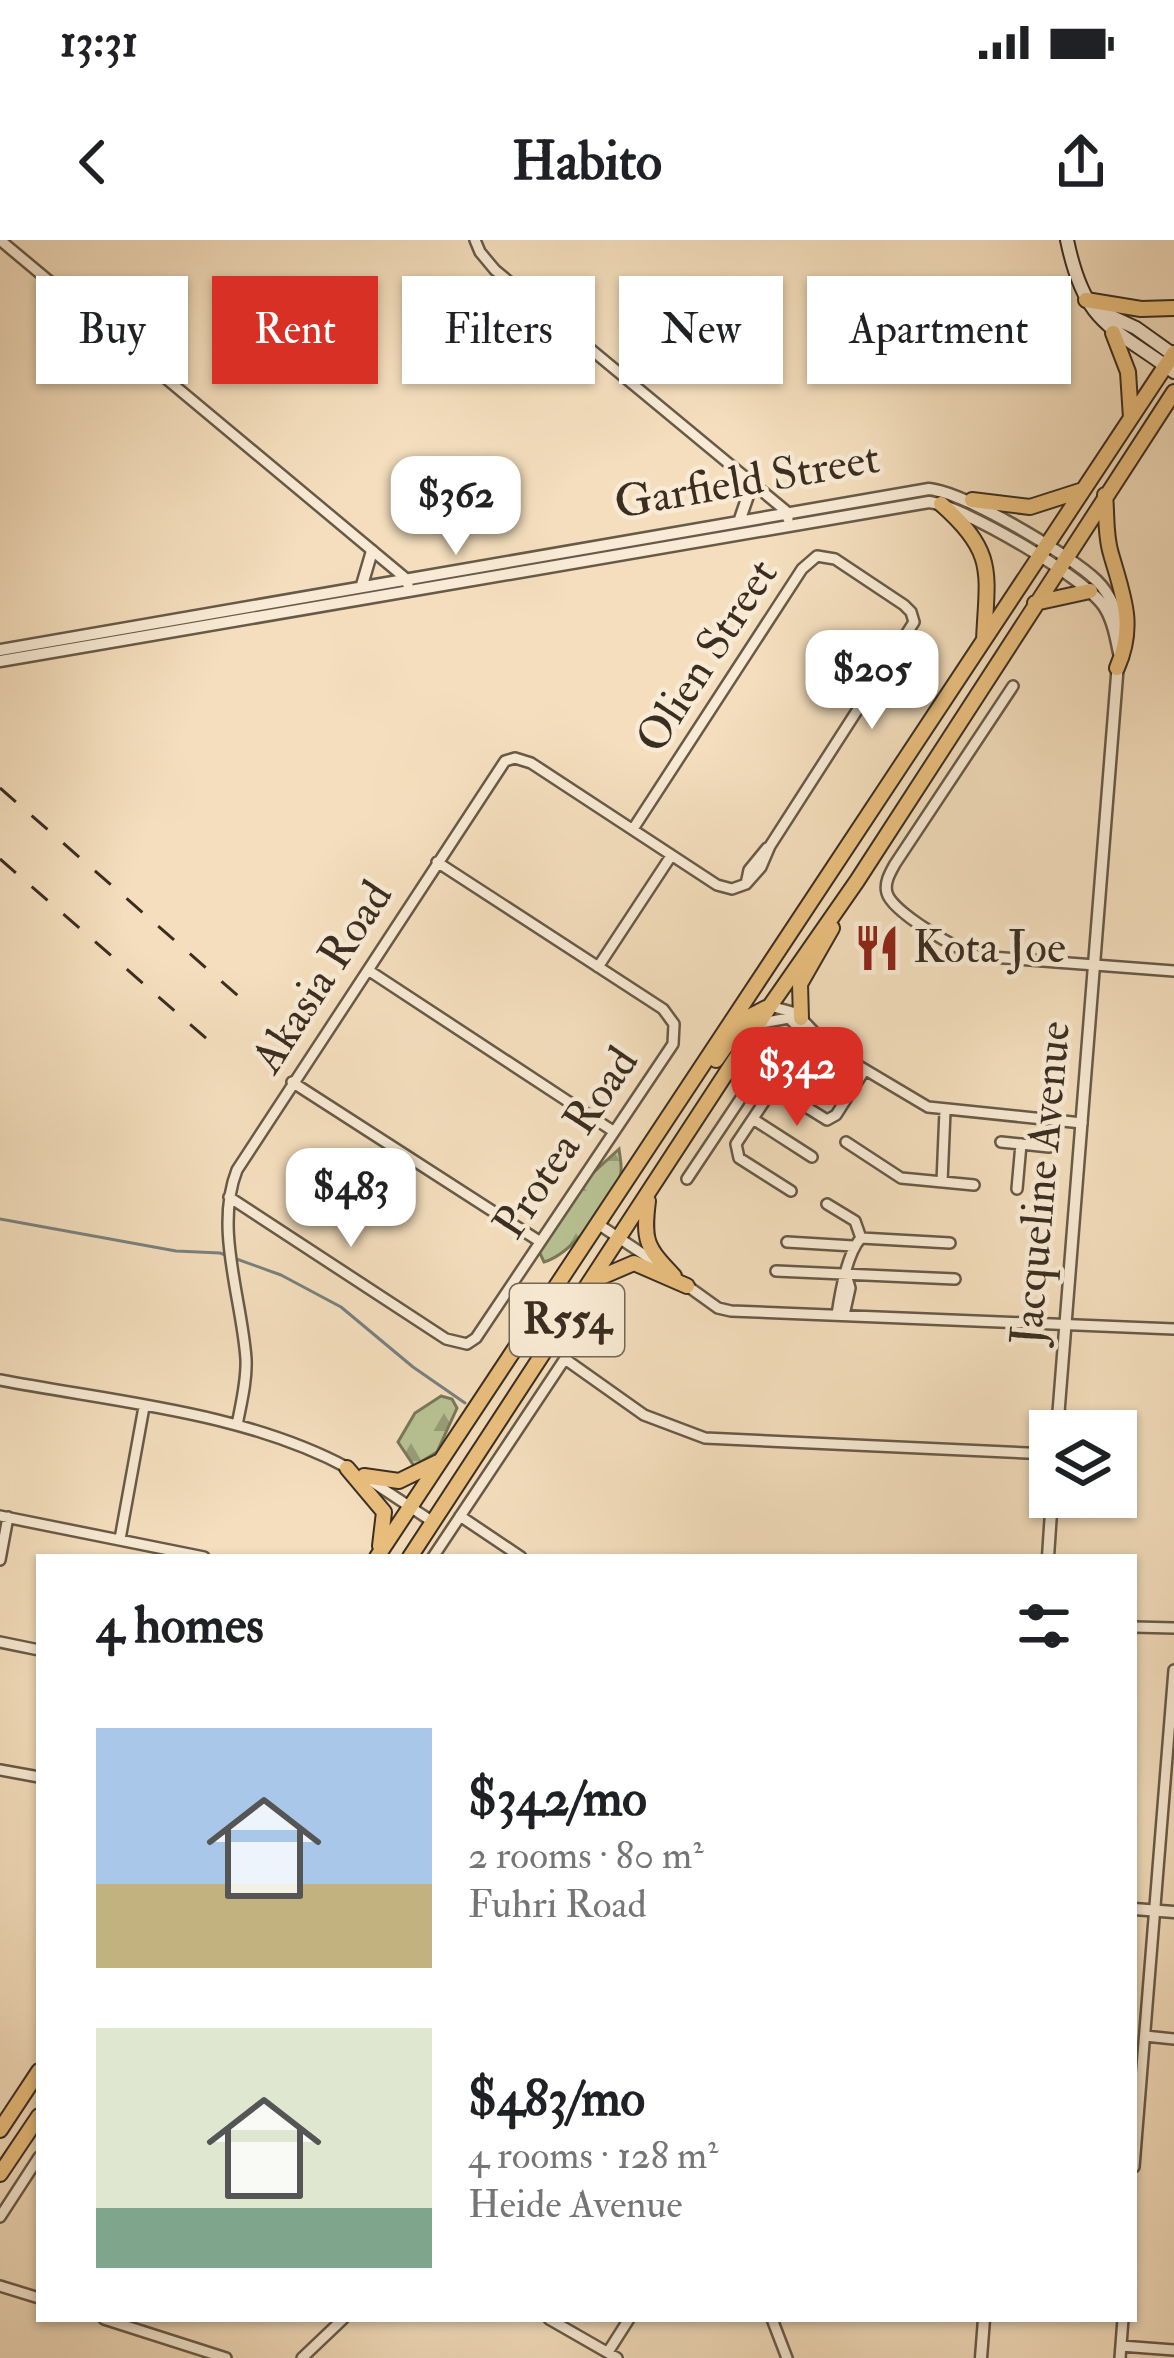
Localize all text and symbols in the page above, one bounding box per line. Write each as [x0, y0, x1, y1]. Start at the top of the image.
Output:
text: 13:31 [60, 14, 138, 70]
text: Habito [512, 128, 662, 196]
icon: back [60, 129, 126, 195]
icon: share [1048, 129, 1114, 195]
chip: Buy [36, 276, 188, 384]
chip: Rent [212, 276, 378, 384]
chip: Filters [402, 276, 595, 384]
chip: New [619, 276, 783, 384]
chip: Apartment [807, 276, 1071, 384]
street label: Garfield Street [610, 430, 884, 532]
pin: $362 [385, 456, 527, 558]
text: $362 [418, 470, 494, 519]
street label: Olien Street [624, 549, 790, 763]
pin: $205 [801, 630, 943, 732]
text: $205 [833, 644, 912, 693]
street label: Akasia Road [239, 870, 405, 1084]
place label: Kota Joe [913, 920, 1066, 976]
restaurant icon: Kota Joe [852, 923, 902, 973]
street label: Jacqueline Avenue [999, 1019, 1083, 1349]
pin: $342 [726, 1027, 868, 1129]
street label: Protea Road [481, 1036, 651, 1250]
text: $342 [758, 1041, 836, 1090]
pin: $483 [280, 1148, 422, 1250]
text: $483 [313, 1162, 389, 1211]
road number: R554 [510, 1284, 624, 1356]
map controls [1029, 1410, 1137, 1518]
button: layers [1029, 1410, 1137, 1518]
icon: filters [1011, 1593, 1077, 1659]
text: 4 homes [96, 1594, 264, 1658]
text: $342/mo [468, 1767, 647, 1831]
icon: home [192, 1776, 336, 1920]
text: 2 rooms · 80 m² [468, 1831, 703, 1880]
text: Fuhri Road [468, 1880, 647, 1929]
text: $483/mo [468, 2067, 645, 2131]
icon: home [192, 2076, 336, 2220]
text: 4 rooms · 128 m² [468, 2131, 718, 2180]
text: Heide Avenue [468, 2180, 683, 2229]

